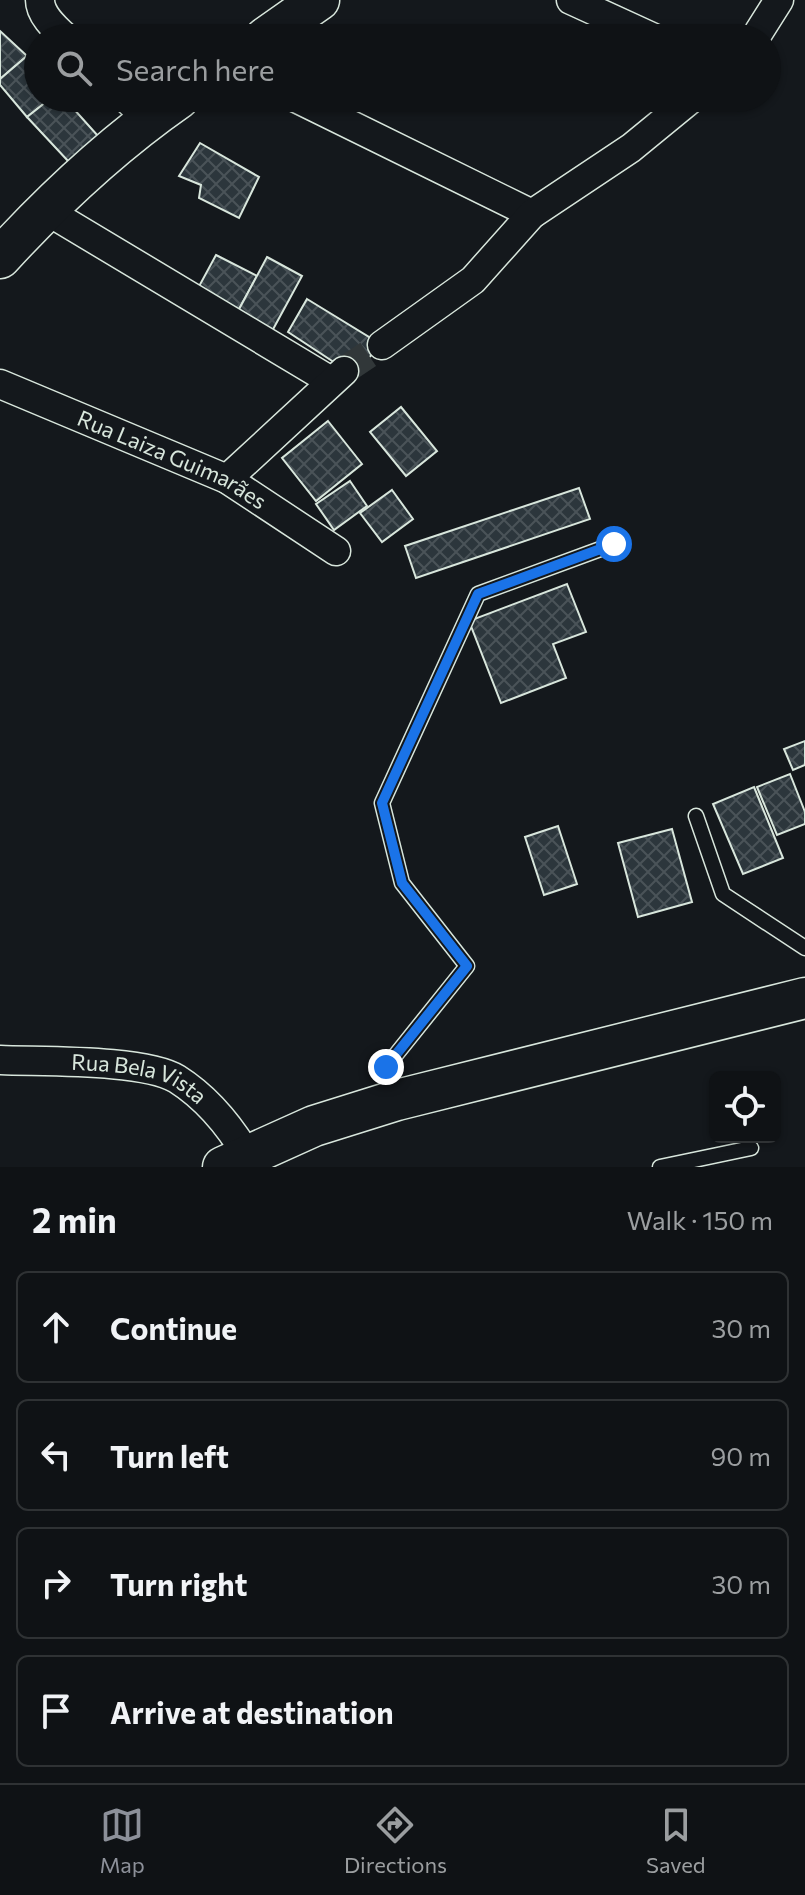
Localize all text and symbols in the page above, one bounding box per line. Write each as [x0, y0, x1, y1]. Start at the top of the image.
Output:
search box [24, 24, 781, 112]
icon: search [52, 46, 96, 90]
text: Search here [116, 50, 275, 87]
street label: Rua Laiza Guimarães [74, 404, 272, 514]
route start [596, 526, 632, 562]
street label: Rua Bela Vista [71, 1048, 213, 1109]
route end [368, 1049, 404, 1085]
map controls [709, 1071, 781, 1143]
button: locate [709, 1071, 781, 1143]
text: 2 min [32, 1198, 117, 1240]
text: Walk · 150 m [627, 1204, 773, 1235]
icon: ahead [34, 1305, 78, 1349]
text: Continue [110, 1309, 237, 1346]
text: 30 m [712, 1312, 771, 1343]
icon: left [34, 1433, 78, 1477]
text: Turn left [110, 1437, 229, 1474]
text: 90 m [711, 1440, 771, 1471]
icon: right [34, 1561, 78, 1605]
text: Turn right [110, 1565, 247, 1602]
text: 30 m [712, 1568, 771, 1599]
icon: arrive [34, 1689, 78, 1733]
text: Arrive at destination [110, 1693, 394, 1730]
tab: Map [100, 1803, 145, 1878]
tab: Directions [344, 1803, 447, 1878]
tab: Saved [646, 1803, 705, 1878]

